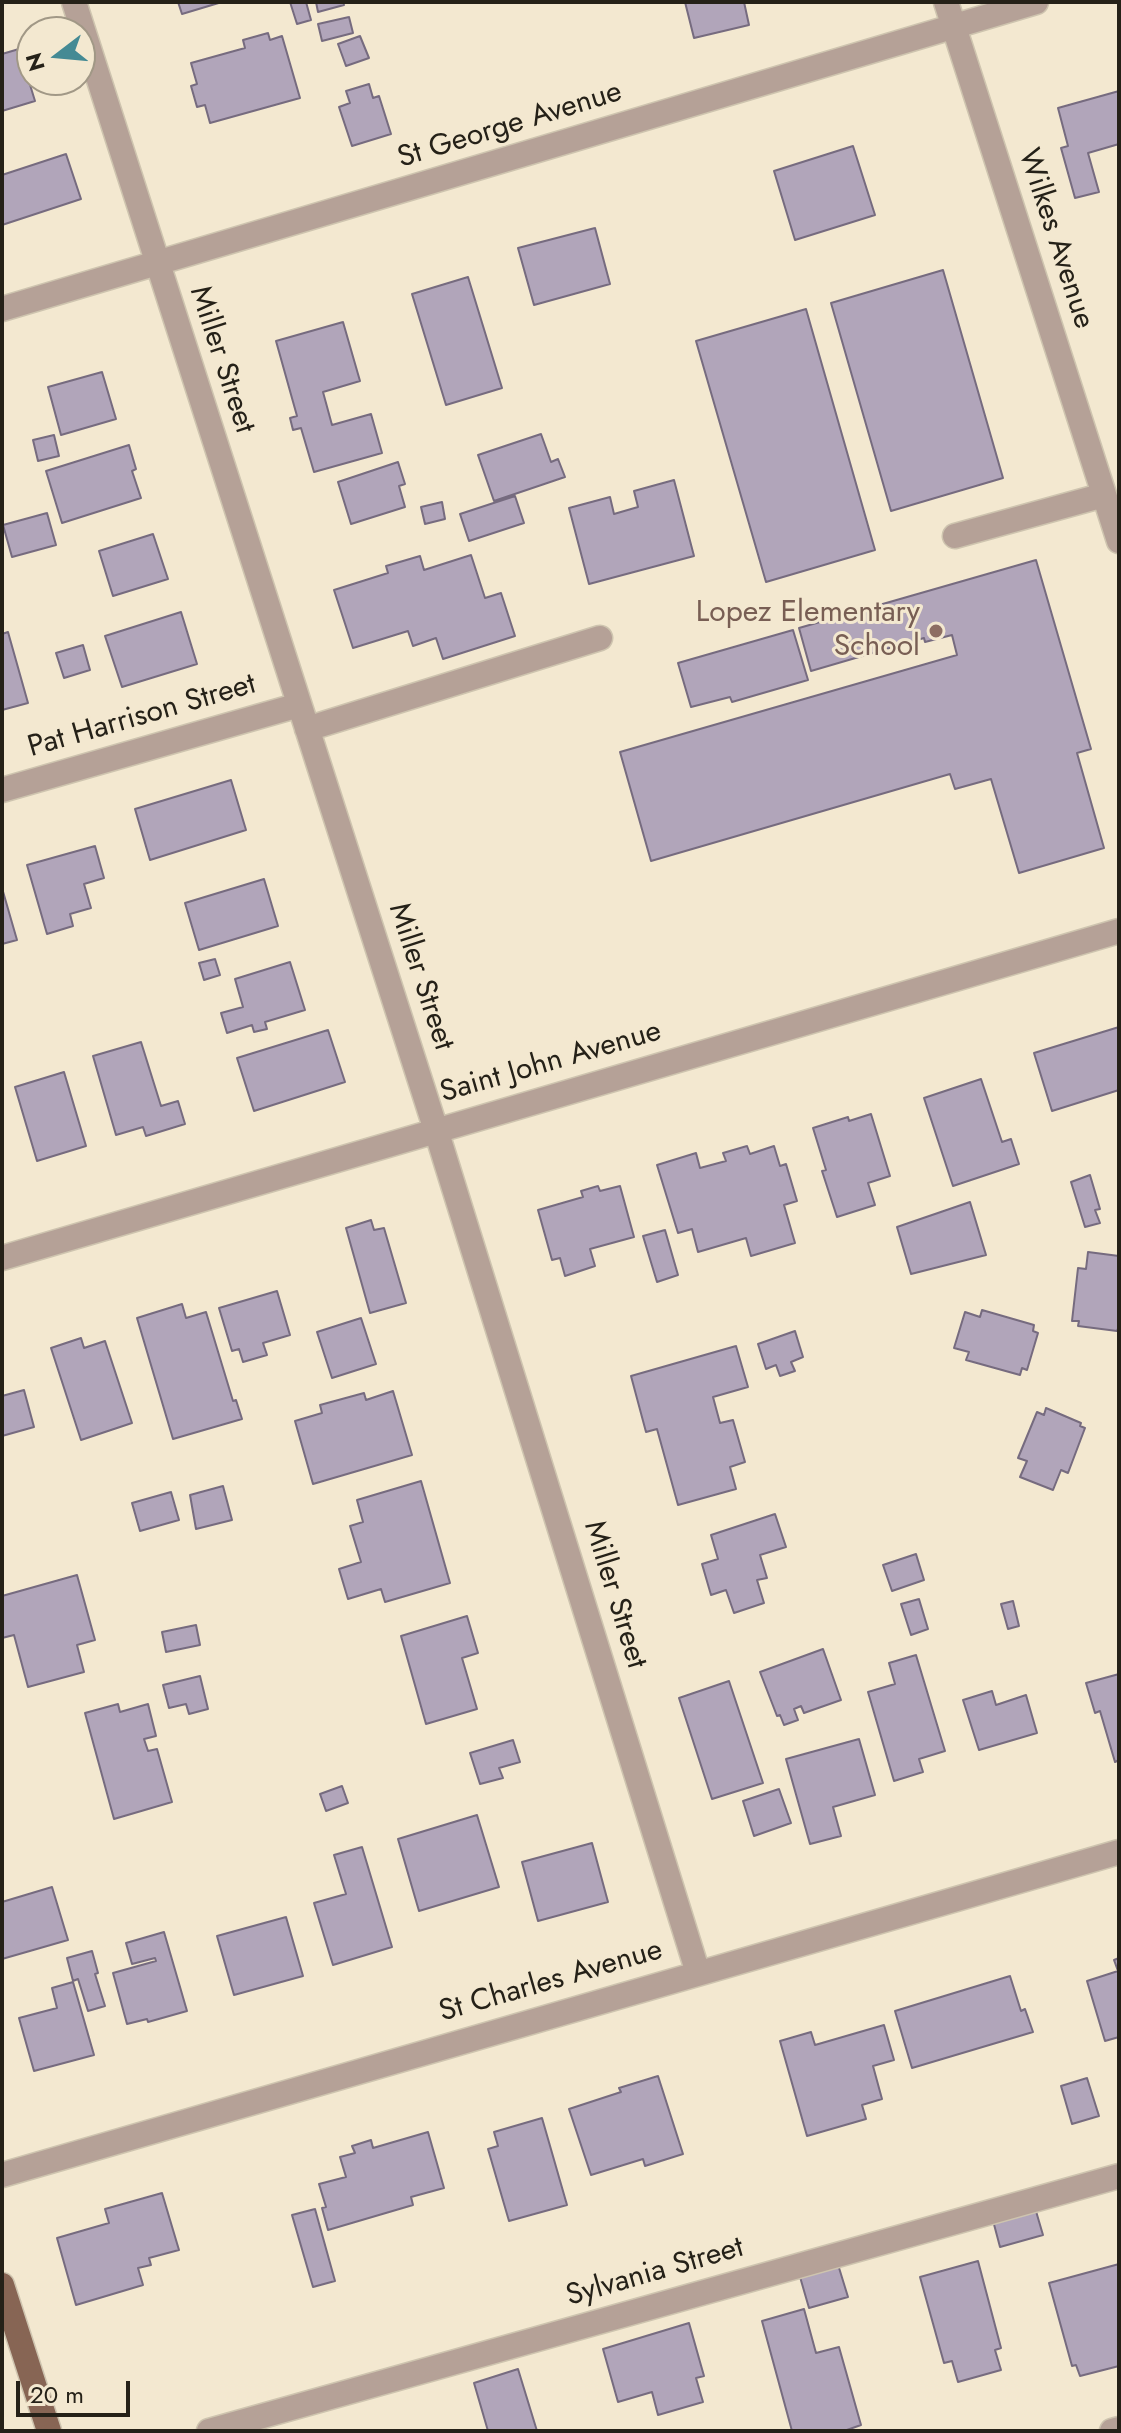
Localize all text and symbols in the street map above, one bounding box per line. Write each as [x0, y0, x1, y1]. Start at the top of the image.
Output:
north arrow [16, 16, 96, 96]
text: N [17, 49, 53, 75]
street label: St George Avenue [394, 75, 626, 177]
street label: Wilkes Avenue [1009, 144, 1101, 334]
street label: Miller Street [180, 282, 262, 438]
place label: Lopez Elementary School [696, 596, 920, 666]
marker: Lopez Elementary School [927, 622, 945, 640]
street label: Pat Harrison Street [24, 667, 260, 767]
street label: Miller Street [379, 899, 461, 1055]
street label: Saint John Avenue [436, 1014, 666, 1112]
street label: Miller Street [575, 1517, 653, 1673]
street label: St Charles Avenue [435, 1933, 667, 2031]
street label: Sylvania Street [562, 2231, 748, 2315]
scale bar [20, 2365, 134, 2415]
text: 20 m [30, 2377, 84, 2412]

